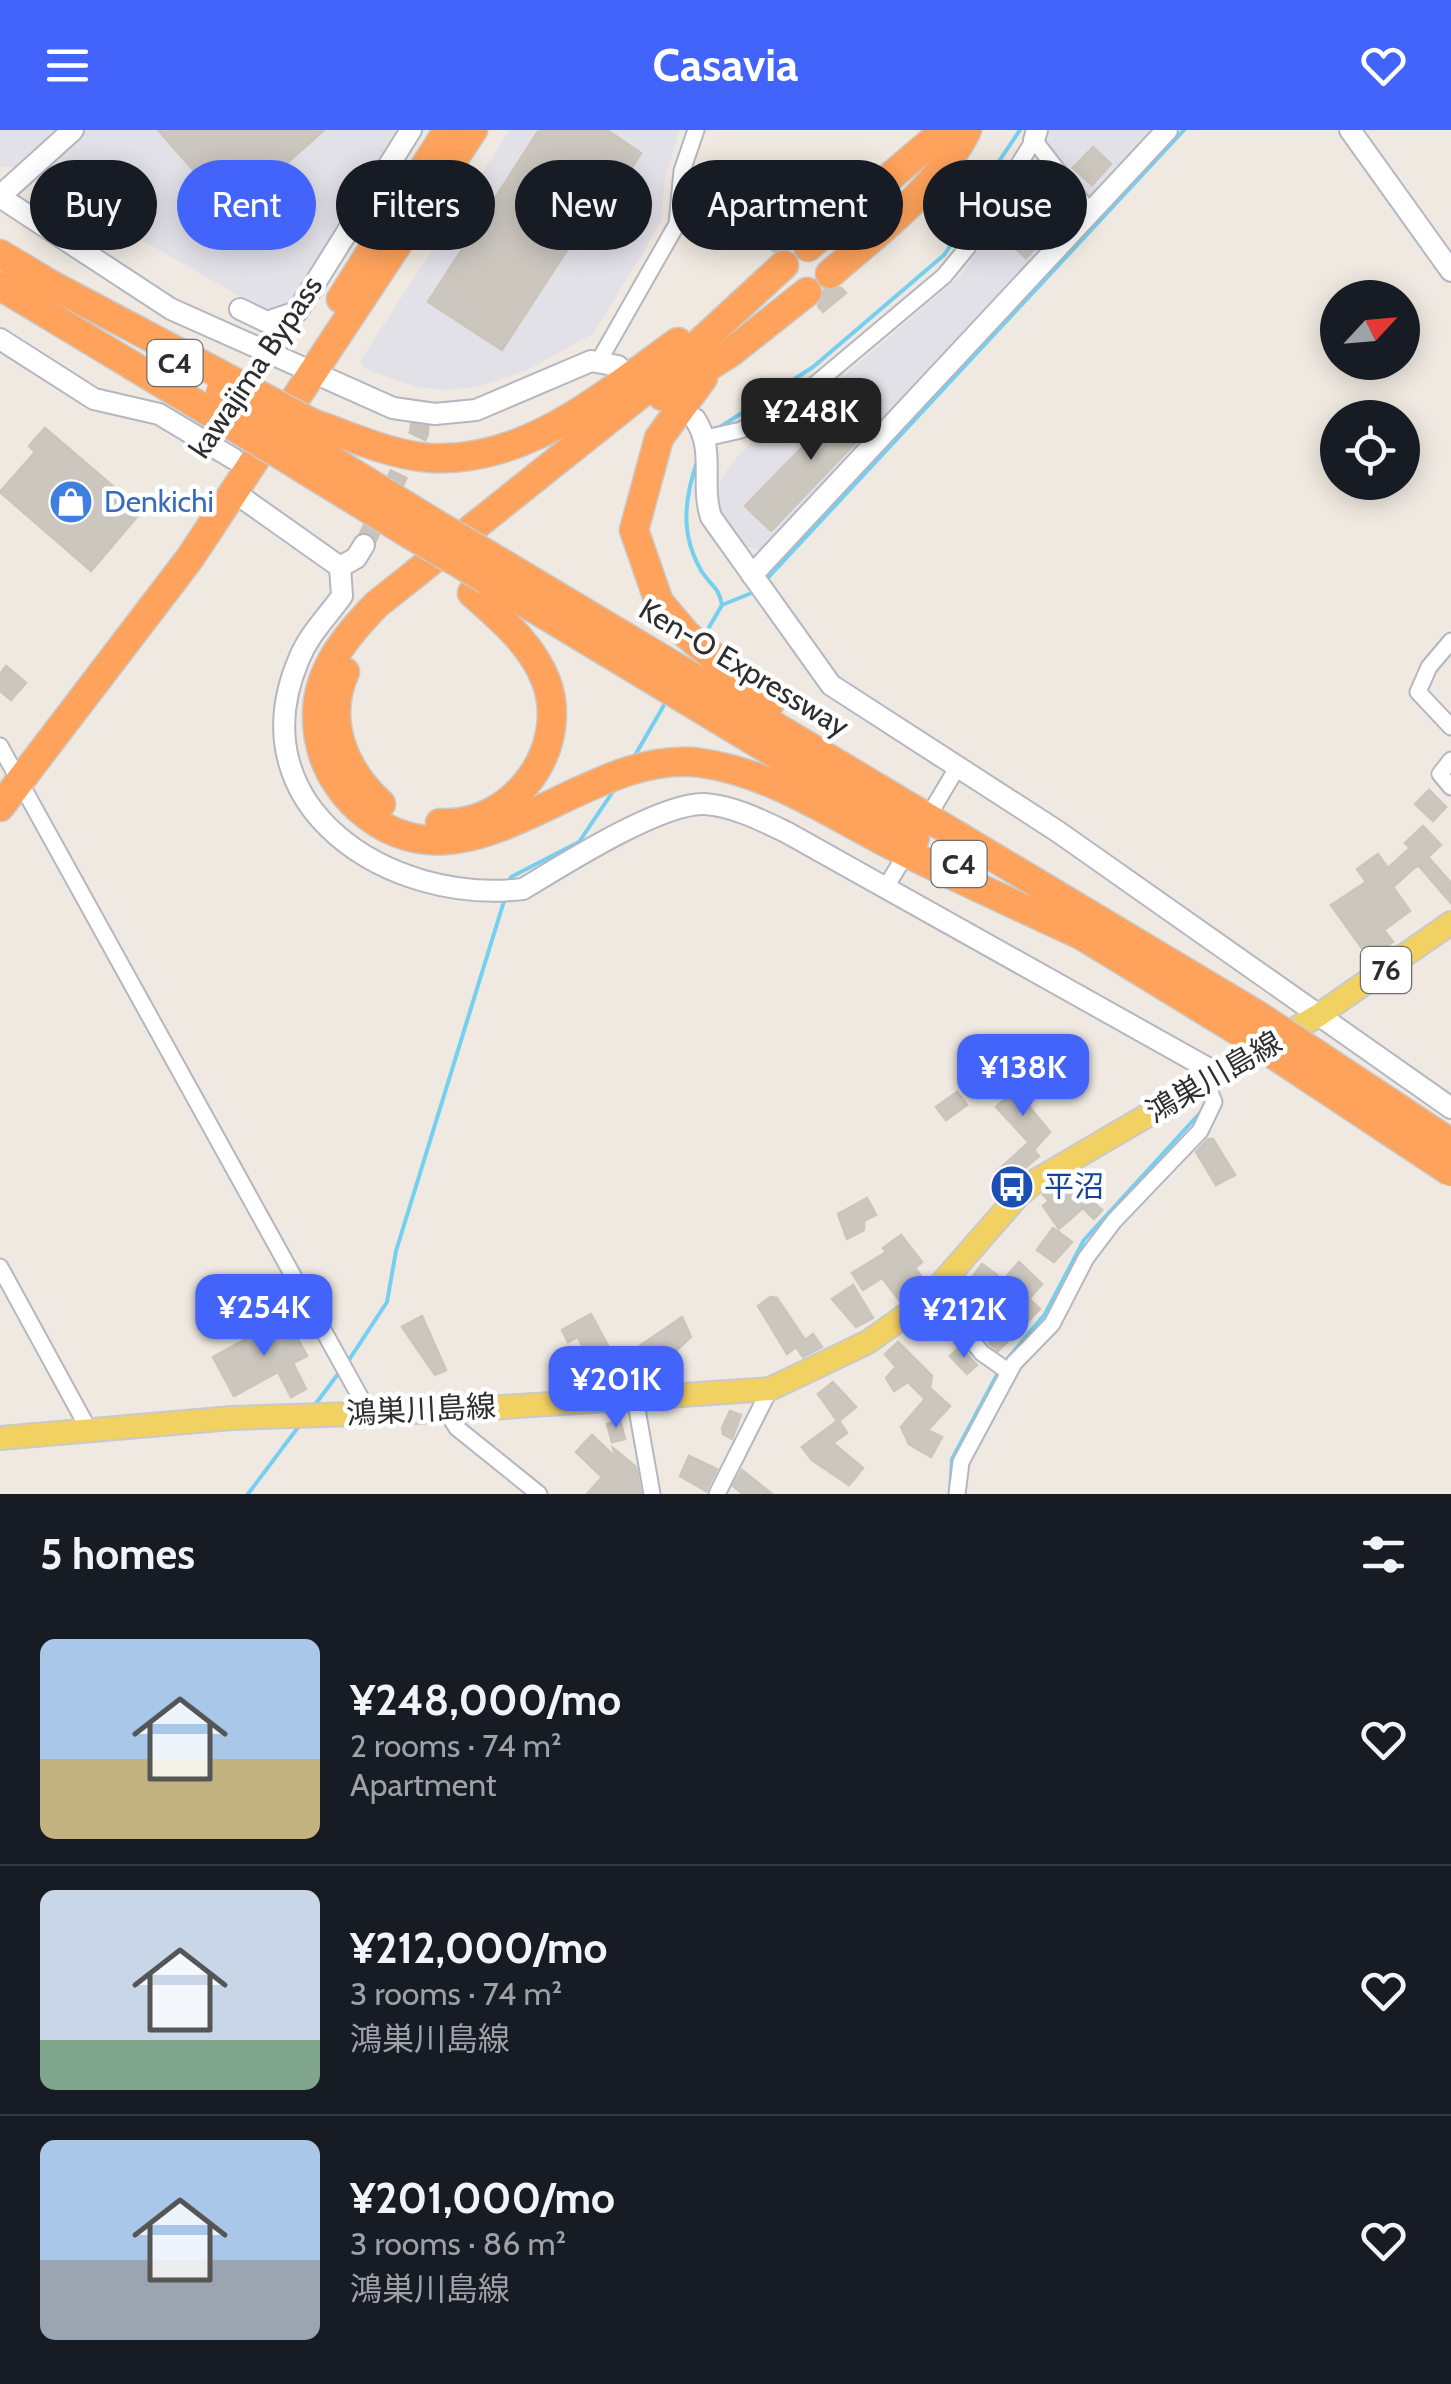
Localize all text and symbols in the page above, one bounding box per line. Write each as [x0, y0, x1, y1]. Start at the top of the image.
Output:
icon: menu [40, 38, 95, 93]
text: Casavia [653, 38, 798, 92]
icon: heart [1356, 38, 1411, 93]
chip: Buy [30, 160, 157, 250]
chip: Rent [177, 160, 316, 250]
chip: Filters [336, 160, 495, 250]
chip: New [515, 160, 652, 250]
chip: Apartment [672, 160, 903, 250]
chip: House [923, 160, 1087, 250]
street label: kawajima Bypass [181, 269, 330, 465]
north arrow [1320, 280, 1420, 380]
map controls [1320, 280, 1420, 500]
road number: C4 [148, 340, 202, 386]
pin: ¥248K [741, 378, 881, 463]
text: ¥248K [763, 391, 859, 430]
button: locate [1320, 400, 1420, 500]
shop icon: Denkichi [48, 479, 94, 525]
place label: Denkichi [104, 483, 214, 520]
street label: Ken-O Expressway [633, 590, 856, 745]
road number: C4 [932, 841, 986, 887]
road number: 76 [1361, 947, 1411, 993]
street label: 鴻巣川島線 [1140, 1023, 1288, 1130]
pin: ¥138K [953, 1034, 1093, 1119]
text: ¥138K [979, 1047, 1067, 1086]
bus stop icon: 平沼 [989, 1164, 1035, 1210]
place label: 平沼 [1044, 1168, 1104, 1205]
pin: ¥254K [194, 1274, 334, 1359]
pin: ¥212K [894, 1276, 1034, 1361]
text: ¥254K [217, 1287, 311, 1326]
text: ¥212K [921, 1289, 1007, 1328]
pin: ¥201K [546, 1346, 686, 1431]
text: ¥201K [571, 1359, 661, 1398]
street label: 鴻巣川島線 [345, 1387, 497, 1432]
icon: filters [1356, 1527, 1411, 1582]
text: 5 homes [40, 1528, 195, 1580]
text: ¥248,000/mo [350, 1674, 621, 1726]
icon: home [120, 1679, 240, 1799]
icon: heart [1356, 1712, 1411, 1767]
text: 2 rooms · 74 m² [350, 1726, 562, 1765]
text: Apartment [350, 1765, 497, 1804]
text: ¥212,000/mo [350, 1922, 608, 1974]
icon: home [120, 1930, 240, 2050]
icon: heart [1356, 1963, 1411, 2018]
text: 3 rooms · 74 m² [350, 1974, 562, 2013]
text: 鴻巣川島線 [350, 2019, 510, 2058]
text: ¥201,000/mo [350, 2172, 615, 2224]
icon: home [120, 2180, 240, 2300]
icon: heart [1356, 2213, 1411, 2268]
text: 3 rooms · 86 m² [350, 2224, 566, 2263]
text: 鴻巣川島線 [350, 2269, 510, 2308]

